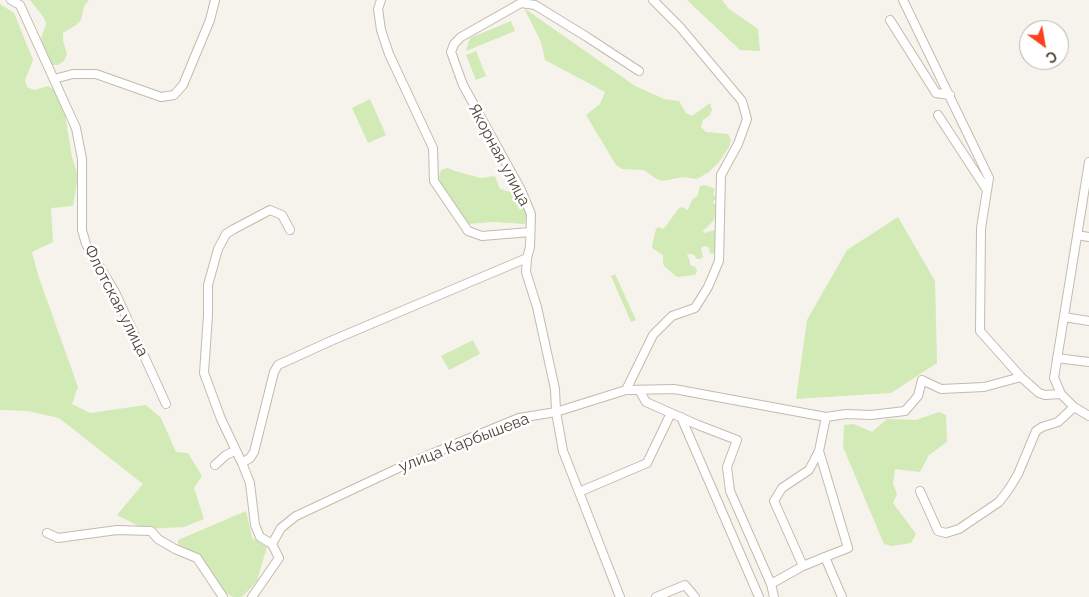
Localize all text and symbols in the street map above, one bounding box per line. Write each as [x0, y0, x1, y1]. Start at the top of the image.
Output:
north arrow [1019, 20, 1069, 70]
text: С [1043, 48, 1060, 66]
street label: Якорная улица [464, 101, 534, 209]
street label: Флотская улица [80, 242, 152, 360]
street label: улица Карбышева [396, 409, 532, 477]

